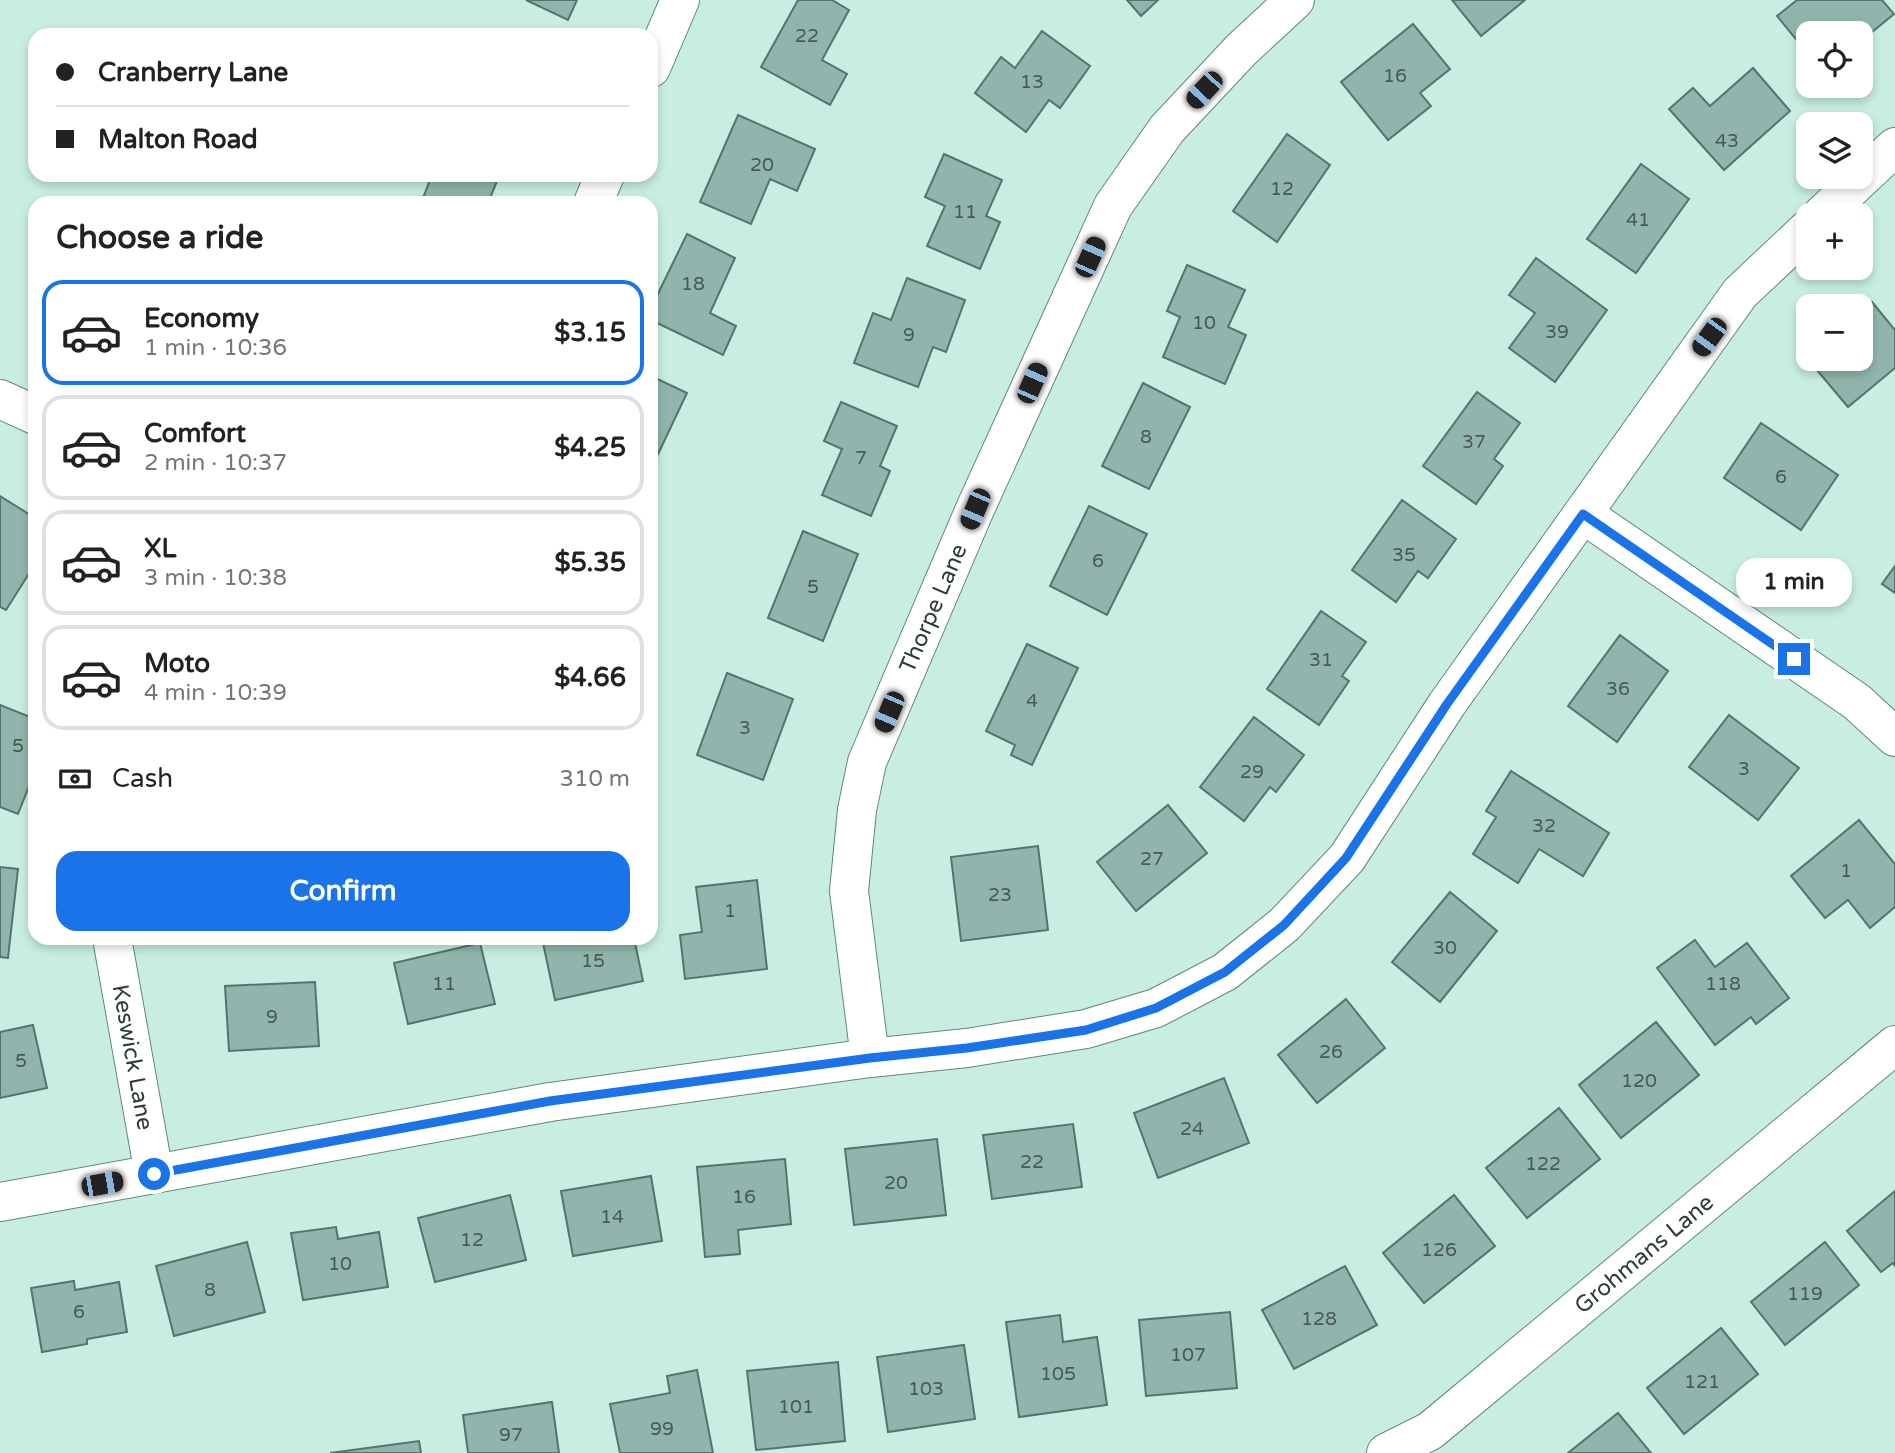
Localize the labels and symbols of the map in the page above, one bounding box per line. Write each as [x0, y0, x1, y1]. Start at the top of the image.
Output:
house number: 22 [795, 25, 819, 47]
house number: 16 [1383, 65, 1407, 87]
car [1182, 67, 1227, 113]
house number: 13 [1020, 71, 1044, 93]
house number: 43 [1715, 130, 1739, 152]
house number: 20 [750, 154, 774, 176]
house number: 12 [1270, 178, 1294, 200]
house number: 11 [953, 201, 977, 223]
house number: 41 [1626, 209, 1650, 231]
car [1072, 234, 1109, 280]
house number: 18 [681, 273, 705, 295]
house number: 10 [1192, 312, 1216, 334]
car [1689, 314, 1730, 360]
house number: 39 [1545, 321, 1569, 343]
house number: 9 [903, 324, 915, 346]
car [1014, 360, 1051, 406]
house number: 8 [1140, 426, 1152, 448]
house number: 37 [1462, 431, 1486, 453]
house number: 7 [855, 447, 867, 469]
house number: 6 [1775, 466, 1787, 488]
car [958, 486, 993, 532]
street label: Thorpe Lane [894, 540, 973, 677]
house number: 35 [1392, 544, 1416, 566]
house number: 6 [1092, 550, 1104, 572]
callout: 1 min [1736, 558, 1852, 606]
house number: 5 [807, 576, 819, 598]
route end [1778, 643, 1810, 675]
house number: 31 [1309, 649, 1333, 671]
house number: 36 [1606, 678, 1630, 700]
car [872, 689, 907, 735]
house number: 4 [1026, 690, 1038, 712]
house number: 3 [739, 717, 751, 739]
house number: 5 [12, 735, 24, 757]
house number: 3 [1738, 758, 1750, 780]
house number: 29 [1240, 761, 1264, 783]
house number: 32 [1532, 815, 1556, 837]
house number: 27 [1140, 848, 1164, 870]
house number: 1 [1840, 860, 1852, 882]
house number: 23 [988, 884, 1012, 906]
house number: 1 [724, 900, 736, 922]
house number: 30 [1433, 937, 1457, 959]
house number: 15 [581, 950, 605, 972]
house number: 11 [432, 973, 456, 995]
house number: 118 [1705, 973, 1741, 995]
street label: Keswick Lane [106, 982, 159, 1132]
house number: 9 [266, 1006, 278, 1028]
house number: 26 [1319, 1041, 1343, 1063]
house number: 5 [15, 1050, 27, 1072]
house number: 120 [1621, 1070, 1657, 1092]
house number: 24 [1180, 1118, 1204, 1140]
house number: 22 [1020, 1151, 1044, 1173]
house number: 122 [1525, 1153, 1561, 1175]
route start [138, 1158, 170, 1190]
car [80, 1170, 125, 1198]
house number: 20 [884, 1172, 908, 1194]
house number: 16 [732, 1186, 756, 1208]
street label: Grohmans Lane [1569, 1189, 1720, 1320]
house number: 14 [600, 1206, 624, 1228]
house number: 12 [460, 1229, 484, 1251]
house number: 126 [1421, 1239, 1457, 1261]
house number: 10 [328, 1253, 352, 1275]
house number: 8 [204, 1279, 216, 1301]
house number: 119 [1787, 1283, 1823, 1305]
house number: 6 [73, 1301, 85, 1323]
house number: 128 [1301, 1308, 1337, 1330]
house number: 107 [1170, 1344, 1206, 1366]
house number: 105 [1040, 1363, 1076, 1385]
house number: 121 [1684, 1371, 1720, 1393]
house number: 103 [908, 1378, 944, 1400]
house number: 101 [778, 1396, 814, 1418]
house number: 99 [650, 1418, 674, 1440]
house number: 97 [499, 1424, 523, 1446]

